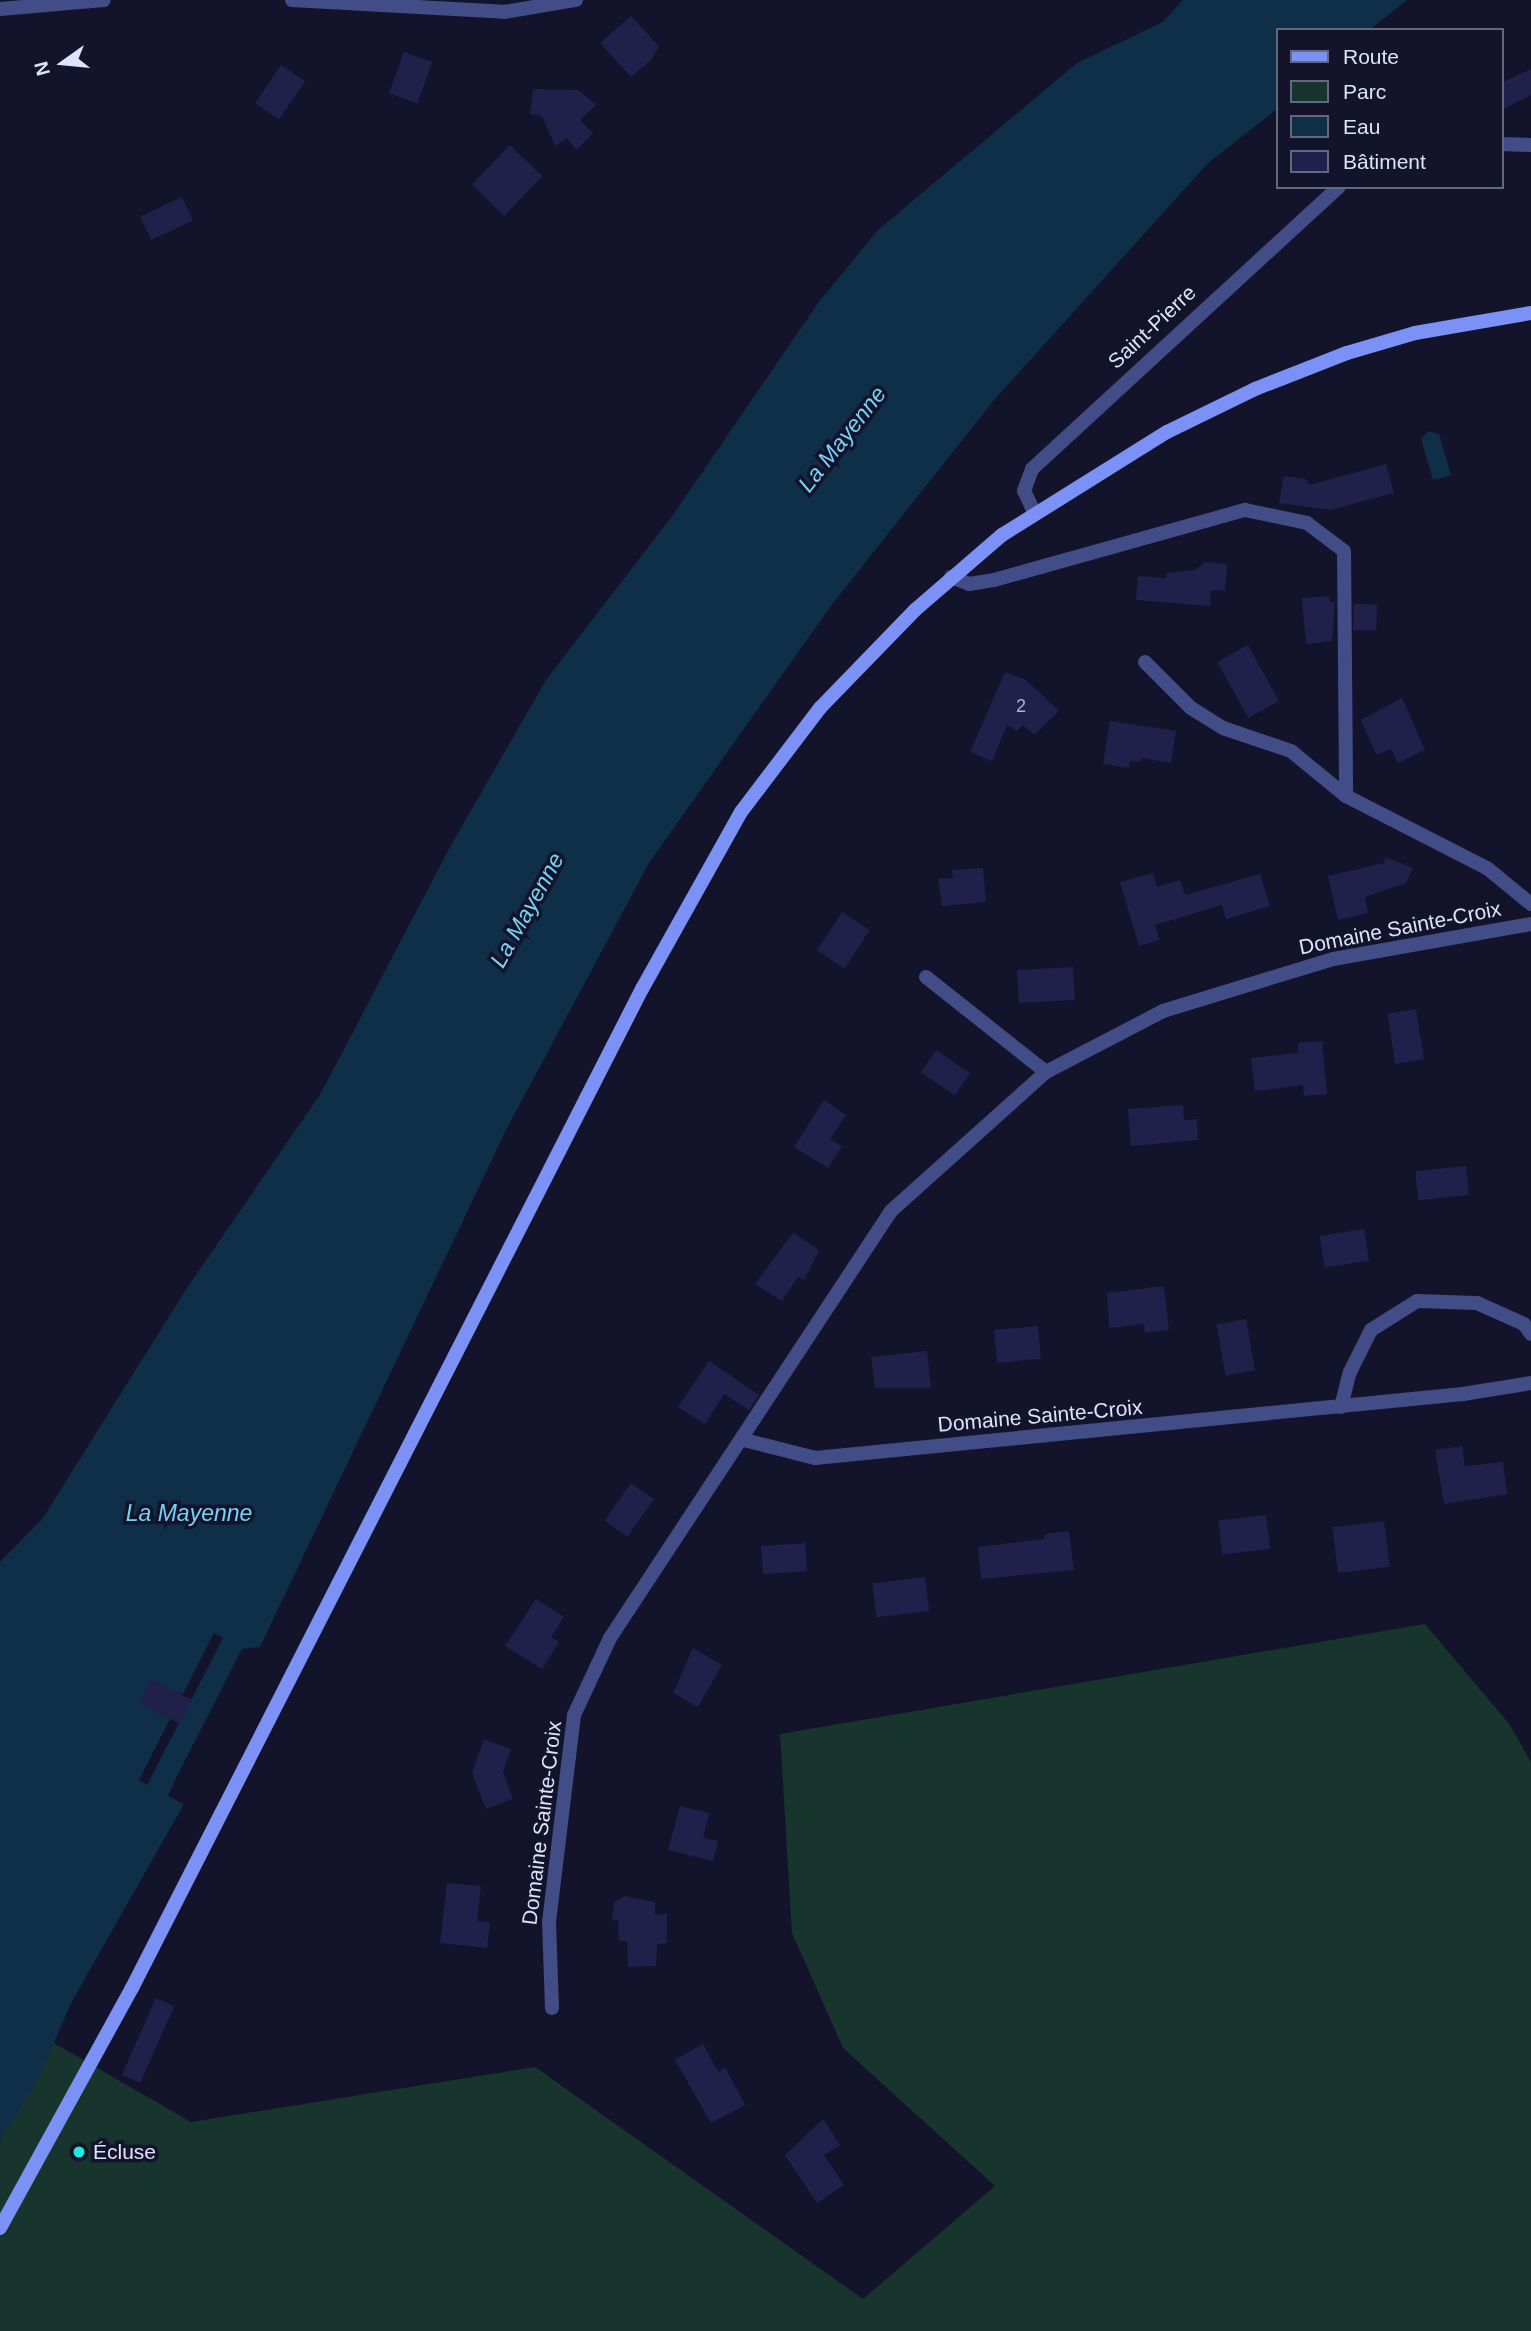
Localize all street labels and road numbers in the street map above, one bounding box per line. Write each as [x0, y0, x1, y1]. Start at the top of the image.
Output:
street label: Saint-Pierre [1103, 280, 1201, 374]
street label: Domaine Sainte-Croix [1297, 896, 1503, 960]
street label: Domaine Sainte-Croix [937, 1394, 1143, 1438]
street label: Domaine Sainte-Croix [517, 1720, 567, 1926]

